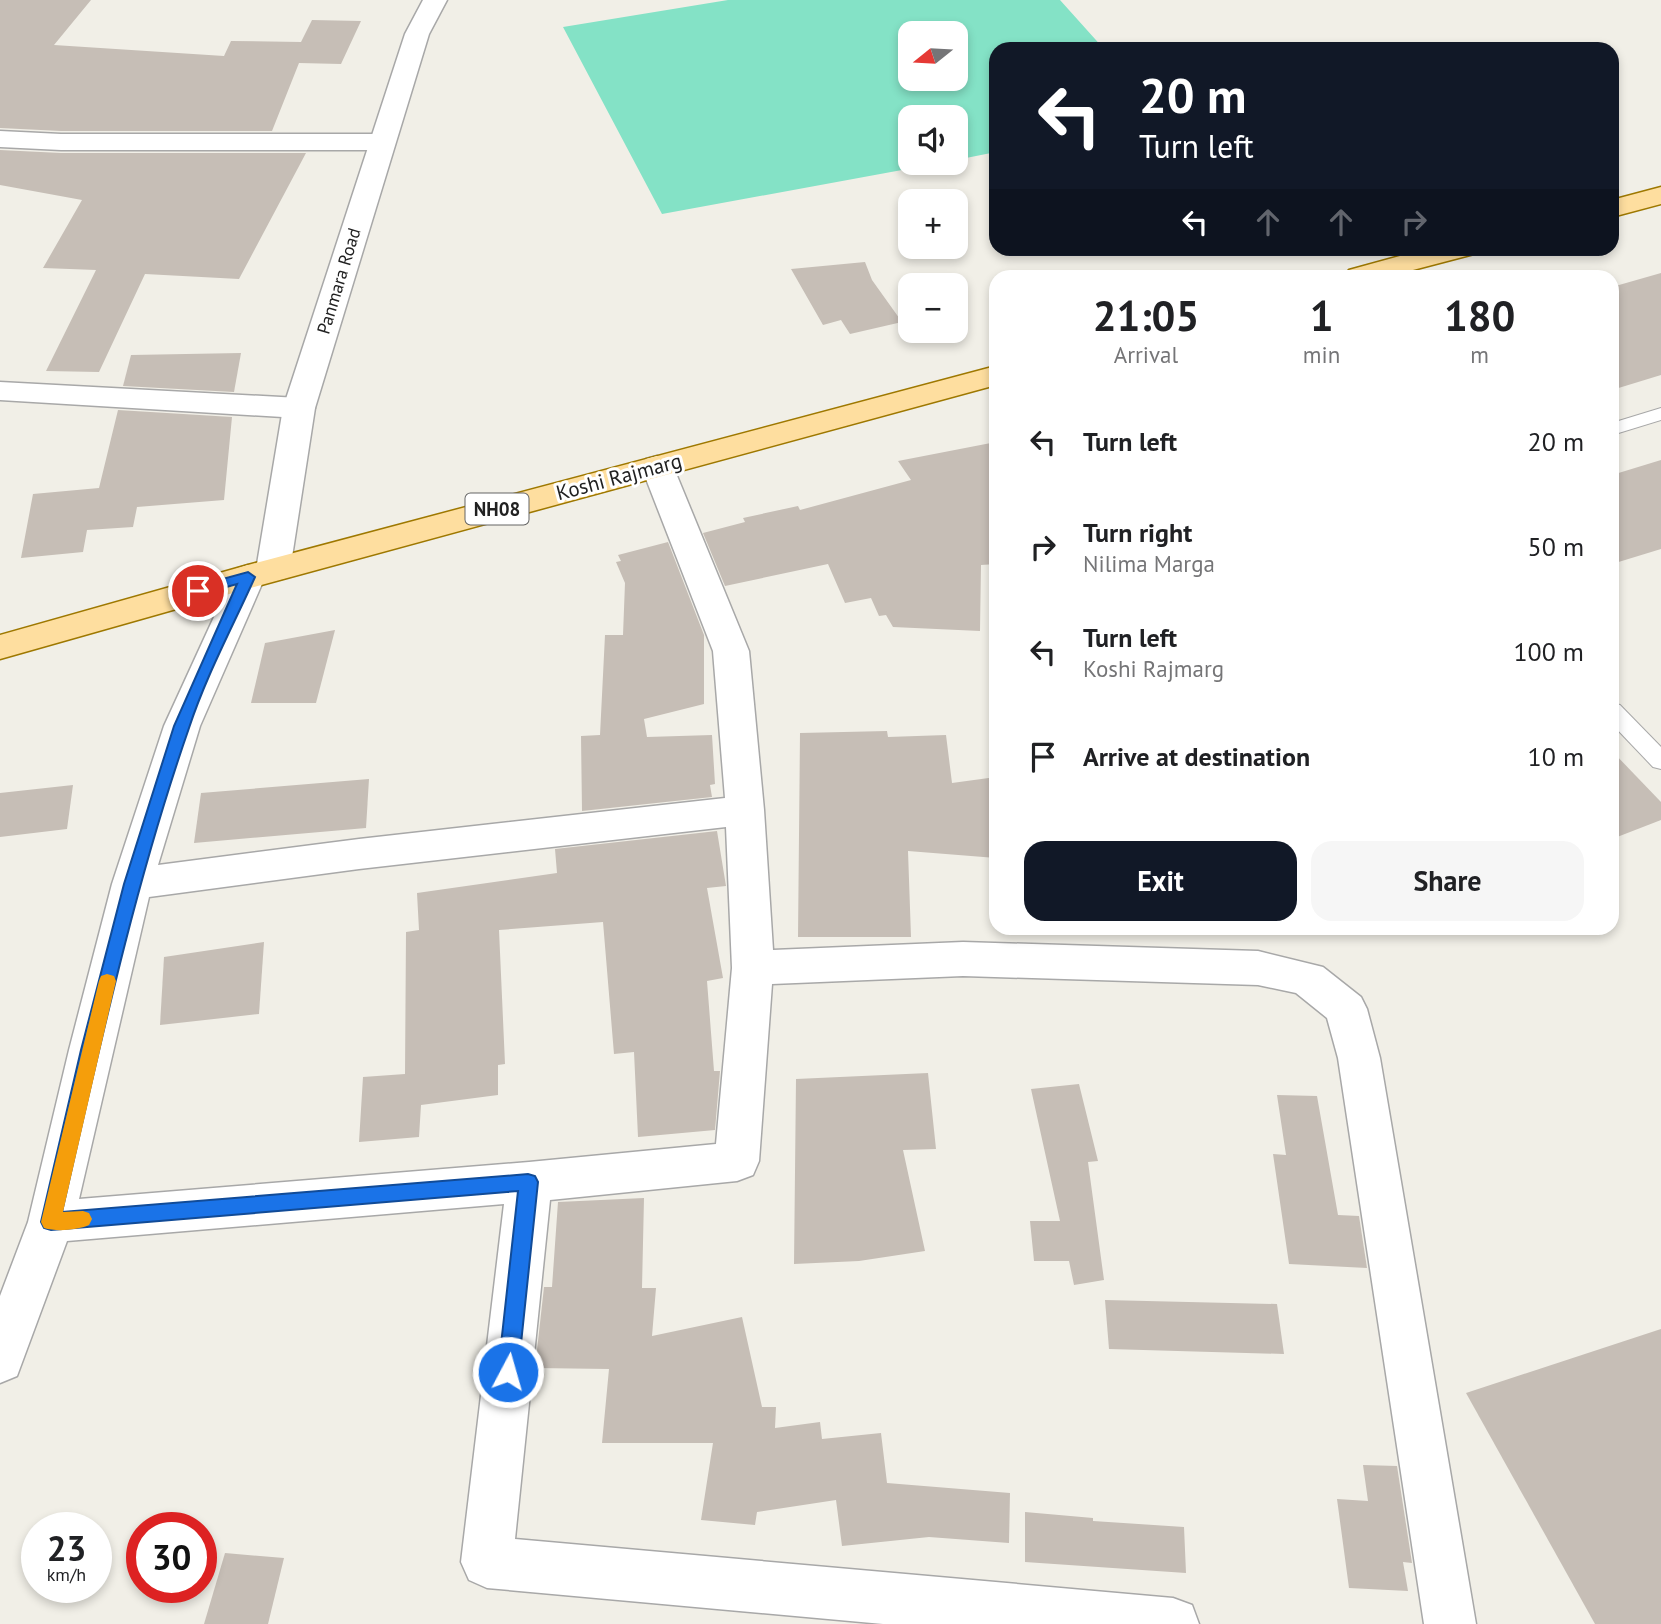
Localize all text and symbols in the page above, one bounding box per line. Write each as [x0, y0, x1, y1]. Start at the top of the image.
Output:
north arrow [898, 21, 968, 91]
map controls [898, 21, 968, 343]
text: 20 m [1139, 63, 1246, 127]
icon: left [1024, 70, 1115, 161]
button: sound [898, 105, 968, 175]
text: Turn left [1139, 125, 1254, 167]
button: + [898, 189, 968, 259]
icon: left [1176, 203, 1214, 241]
icon: ahead [1249, 203, 1287, 241]
icon: ahead [1322, 203, 1360, 241]
icon: right [1395, 203, 1433, 241]
street label: Panmara Road [311, 225, 366, 337]
button: − [898, 273, 968, 343]
text: 21:05 [1093, 288, 1199, 343]
text: 1 [1310, 288, 1333, 343]
text: 180 [1444, 288, 1515, 343]
text: Arrival [1114, 340, 1178, 369]
text: min [1303, 340, 1340, 369]
text: m [1470, 340, 1489, 369]
icon: left [1024, 423, 1062, 461]
text: Turn left [1083, 425, 1177, 458]
text: 20 m [1528, 425, 1584, 458]
street label: Koshi Rajmarg [553, 447, 685, 506]
road number: NH08 [466, 494, 528, 524]
text: Turn right [1083, 516, 1192, 549]
icon: right [1024, 528, 1062, 566]
text: 50 m [1528, 530, 1584, 563]
text: Nilima Marga [1083, 549, 1215, 578]
pin [168, 561, 228, 621]
icon: arrive [179, 572, 217, 610]
text: Turn left [1083, 621, 1177, 654]
icon: left [1024, 633, 1062, 671]
text: 100 m [1513, 635, 1584, 668]
text: Koshi Rajmarg [1083, 654, 1224, 683]
icon: arrive [1024, 738, 1062, 776]
text: Arrive at destination [1083, 740, 1310, 773]
text: 10 m [1528, 740, 1584, 773]
button: Exit [1024, 841, 1297, 921]
button: Share [1311, 841, 1584, 921]
position arrow [471, 1335, 545, 1409]
speed limit sign: 30 [126, 1512, 217, 1603]
text: 23 [47, 1525, 86, 1571]
text: km/h [47, 1563, 86, 1586]

